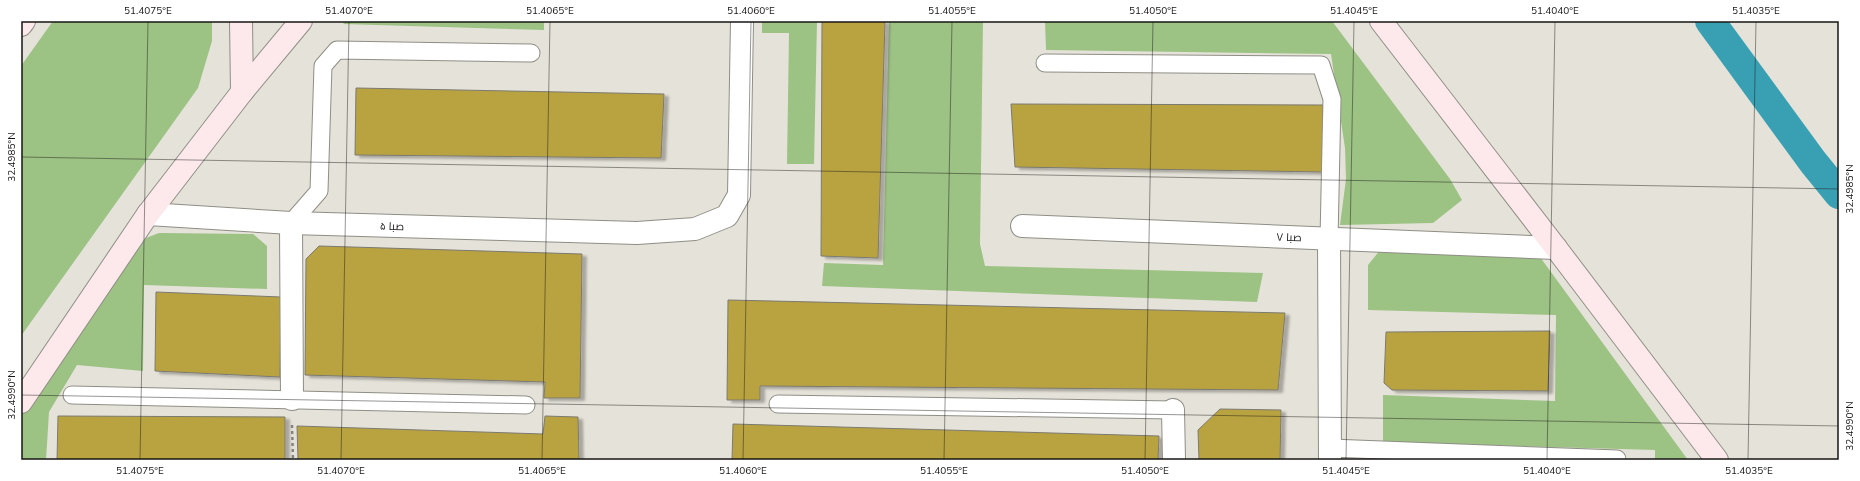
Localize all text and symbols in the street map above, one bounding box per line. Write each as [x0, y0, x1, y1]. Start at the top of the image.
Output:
text: 51.4075°E [124, 4, 172, 18]
text: 51.4070°E [325, 4, 373, 18]
text: 51.4065°E [526, 4, 574, 18]
text: 51.4060°E [727, 4, 775, 18]
text: 51.4055°E [928, 4, 976, 18]
text: 51.4050°E [1129, 4, 1177, 18]
text: 51.4045°E [1330, 4, 1378, 18]
text: 51.4040°E [1531, 4, 1579, 18]
text: 51.4035°E [1732, 4, 1780, 18]
text: 32.4985°N [5, 132, 19, 182]
text: 32.4985°N [1843, 164, 1857, 214]
street label: صبا ۵ [380, 219, 404, 234]
street label: صبا ۷ [1276, 230, 1302, 245]
text: 32.4990°N [5, 370, 19, 420]
text: 32.4990°N [1843, 401, 1857, 451]
text: 51.4075°E [116, 464, 164, 478]
text: 51.4070°E [317, 464, 365, 478]
text: 51.4065°E [518, 464, 566, 478]
text: 51.4060°E [719, 464, 767, 478]
text: 51.4055°E [920, 464, 968, 478]
text: 51.4050°E [1121, 464, 1169, 478]
text: 51.4045°E [1322, 464, 1370, 478]
text: 51.4040°E [1523, 464, 1571, 478]
text: 51.4035°E [1725, 464, 1773, 478]

